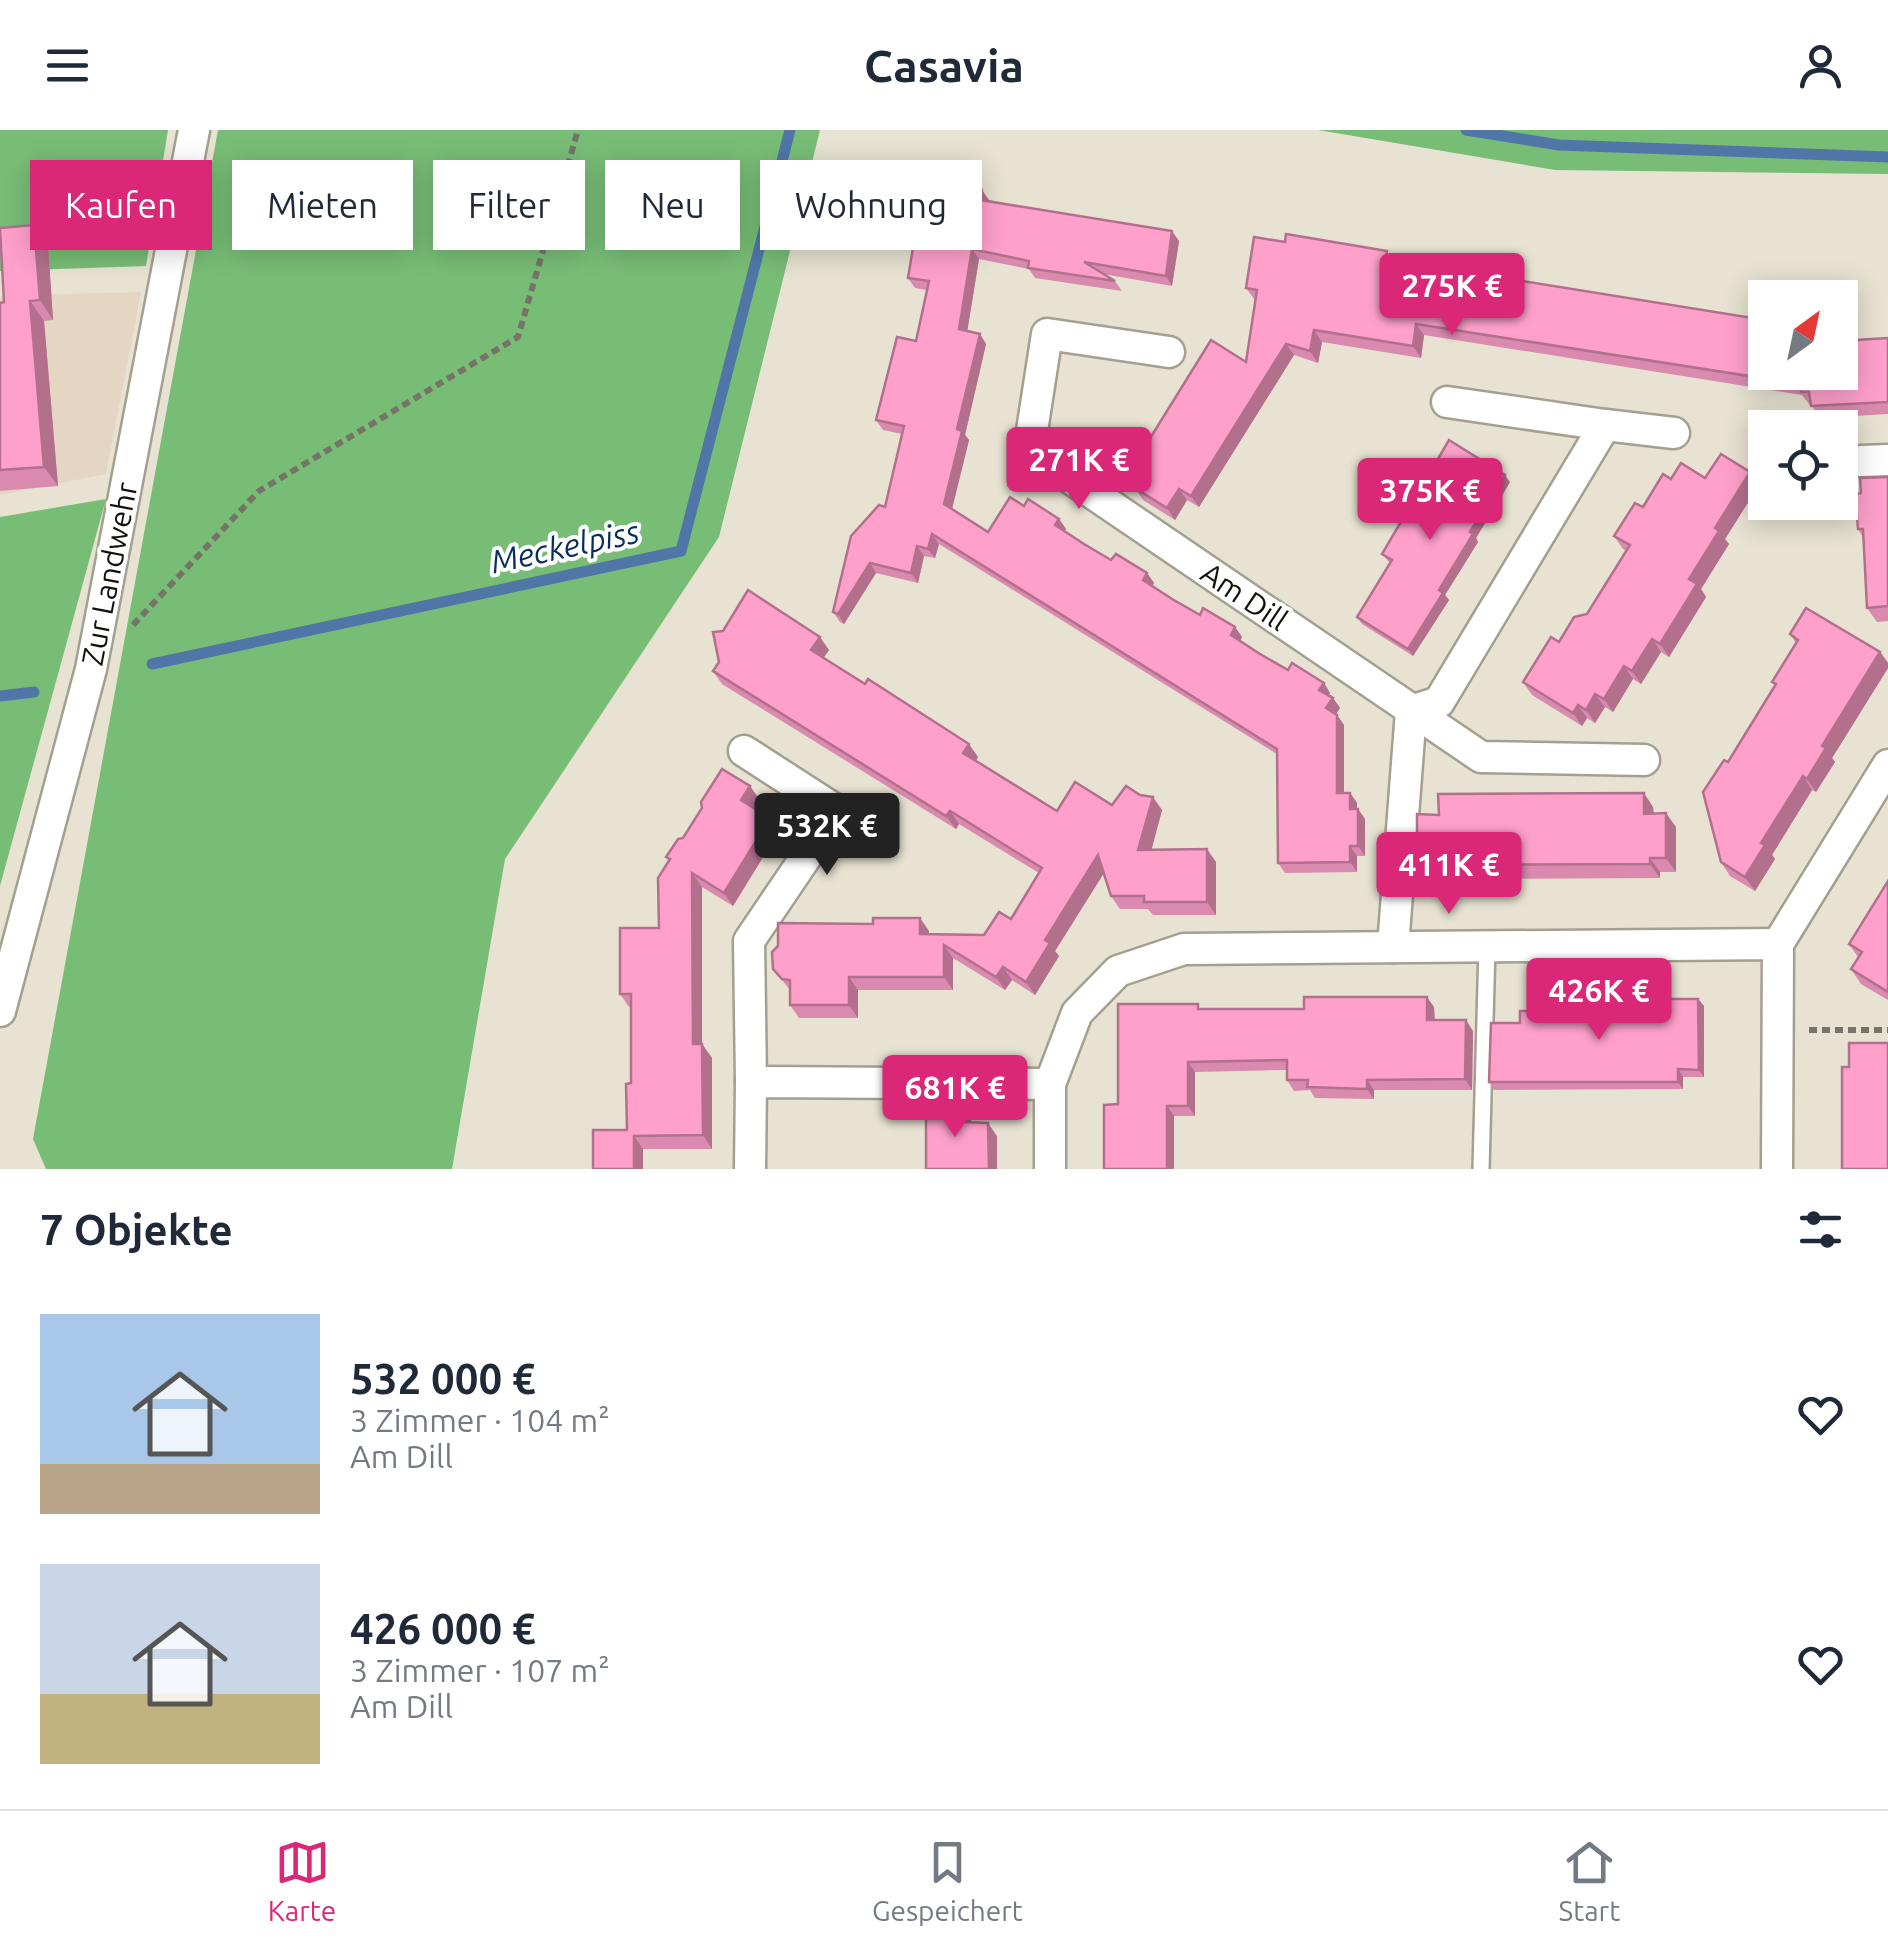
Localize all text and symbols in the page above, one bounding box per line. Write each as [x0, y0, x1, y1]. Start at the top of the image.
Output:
icon: menu [40, 38, 95, 93]
icon: person [1793, 38, 1848, 93]
text: Casavia [864, 40, 1024, 91]
chip: Kaufen [30, 160, 212, 250]
chip: Mieten [232, 160, 413, 250]
chip: Filter [433, 160, 585, 250]
chip: Neu [605, 160, 740, 250]
chip: Wohnung [760, 160, 982, 250]
pin: 275K € [1371, 253, 1533, 338]
text: 275K € [1401, 267, 1503, 303]
north arrow [1748, 280, 1858, 390]
map controls [1748, 280, 1858, 520]
button: locate [1748, 410, 1858, 520]
pin: 271K € [998, 427, 1160, 512]
text: 271K € [1028, 441, 1130, 477]
pin: 375K € [1349, 458, 1511, 543]
text: 375K € [1379, 472, 1481, 508]
street label: Zur Landwehr [75, 479, 144, 668]
water label: Meckelpiss [487, 513, 642, 579]
street label: Am Dill [1195, 555, 1294, 637]
pin: 532K € [746, 793, 908, 878]
text: 532K € [776, 807, 878, 843]
pin: 411K € [1368, 832, 1530, 917]
text: 411K € [1398, 846, 1500, 882]
pin: 426K € [1518, 958, 1680, 1043]
text: 426K € [1548, 972, 1650, 1008]
pin: 681K € [874, 1055, 1036, 1140]
text: 681K € [904, 1069, 1006, 1105]
icon: filters [1793, 1202, 1848, 1257]
text: 7 Objekte [40, 1206, 233, 1253]
icon: home [120, 1354, 240, 1474]
text: 532 000 € [350, 1355, 536, 1402]
icon: heart [1793, 1387, 1848, 1442]
text: 3 Zimmer · 104 m² [350, 1402, 610, 1438]
text: Am Dill [350, 1438, 453, 1474]
icon: home [120, 1604, 240, 1724]
text: 426 000 € [350, 1605, 536, 1652]
icon: heart [1793, 1637, 1848, 1692]
text: 3 Zimmer · 107 m² [350, 1652, 610, 1688]
text: Am Dill [350, 1688, 453, 1724]
tab: Karte [268, 1835, 336, 1926]
tab: Gespeichert [872, 1835, 1023, 1926]
tab: Start [1559, 1835, 1620, 1926]

